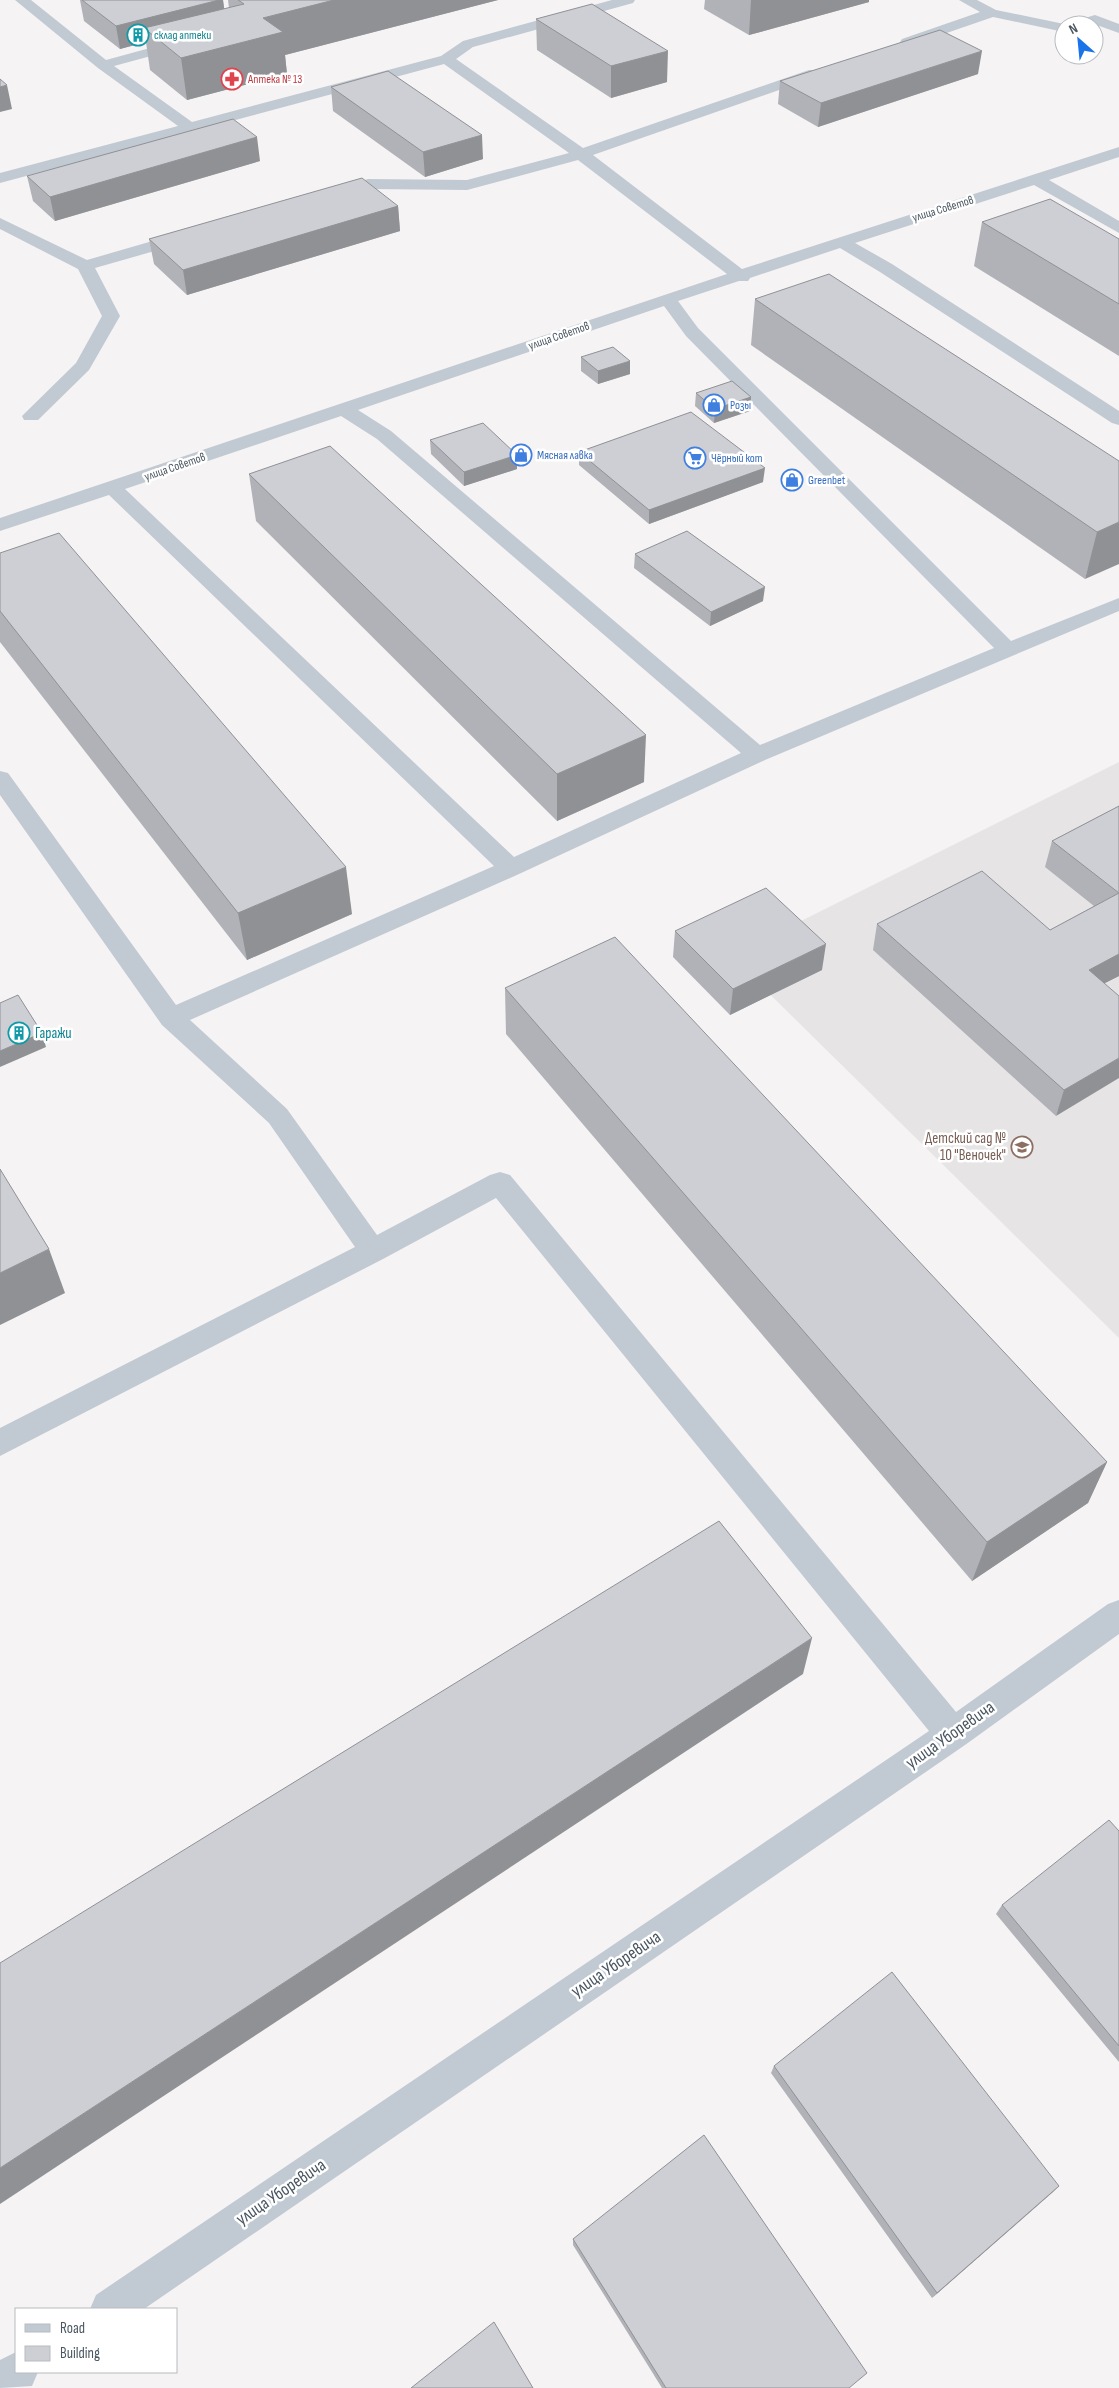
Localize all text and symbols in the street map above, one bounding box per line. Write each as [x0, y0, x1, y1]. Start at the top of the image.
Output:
north arrow [1054, 15, 1104, 65]
text: N [1066, 20, 1081, 38]
building icon: склад аптеки [126, 23, 150, 47]
place label: склад аптеки [154, 28, 211, 43]
pharmacy icon: Аптека № 13 [220, 67, 244, 91]
place label: Аптека № 13 [247, 72, 302, 87]
street label: улица Советов [910, 193, 976, 225]
street label: улица Советов [527, 319, 591, 353]
shop icon: Розы [702, 393, 726, 417]
place label: Розы [730, 398, 751, 413]
shop icon: Мясная лавка [509, 443, 533, 467]
supermarket icon: Чёрный кот [683, 446, 707, 470]
place label: Мясная лавка [537, 448, 593, 463]
street label: улица Советов [143, 450, 207, 484]
place label: Чёрный кот [711, 451, 763, 466]
shop icon: Greenbet [780, 468, 804, 492]
place label: Greenbet [808, 473, 846, 488]
building icon: Гаражи [7, 1021, 31, 1045]
place label: Гаражи [35, 1024, 72, 1043]
place label: Детский сад № 10 "Веночек" [925, 1129, 1006, 1165]
school or university icon: Детский сад № 10 "Веночек" [1010, 1135, 1034, 1159]
street label: улица Уборевича [901, 1697, 999, 1773]
street label: улица Уборевича [567, 1926, 665, 2002]
street label: улица Уборевича [232, 2154, 330, 2230]
legend [15, 2308, 178, 2373]
text: Road [60, 2319, 85, 2338]
text: Building [60, 2344, 100, 2363]

